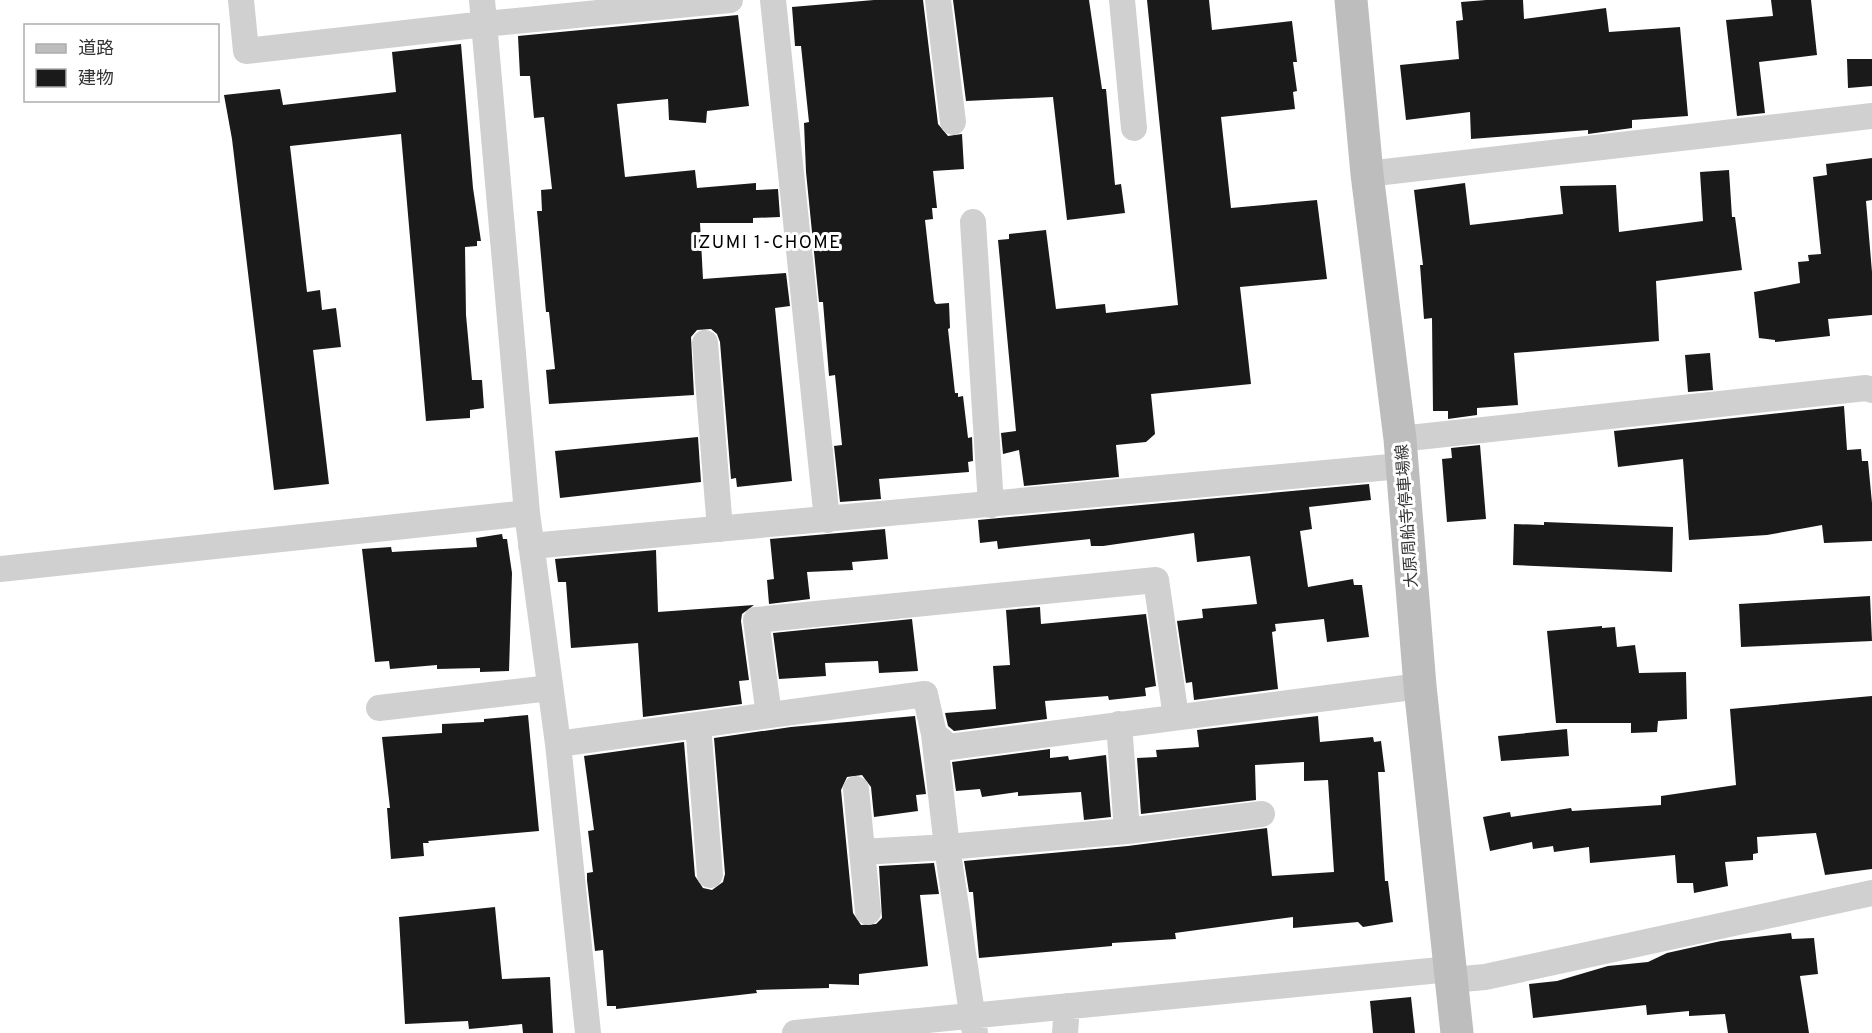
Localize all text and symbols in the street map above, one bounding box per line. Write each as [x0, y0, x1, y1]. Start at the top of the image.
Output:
legend [24, 24, 219, 102]
text: 道路 [78, 38, 114, 61]
text: 建物 [78, 68, 114, 91]
district label: IZUMI 1-CHOME [693, 232, 841, 255]
street label: 大原周船寺停車場線 [1393, 443, 1423, 588]

